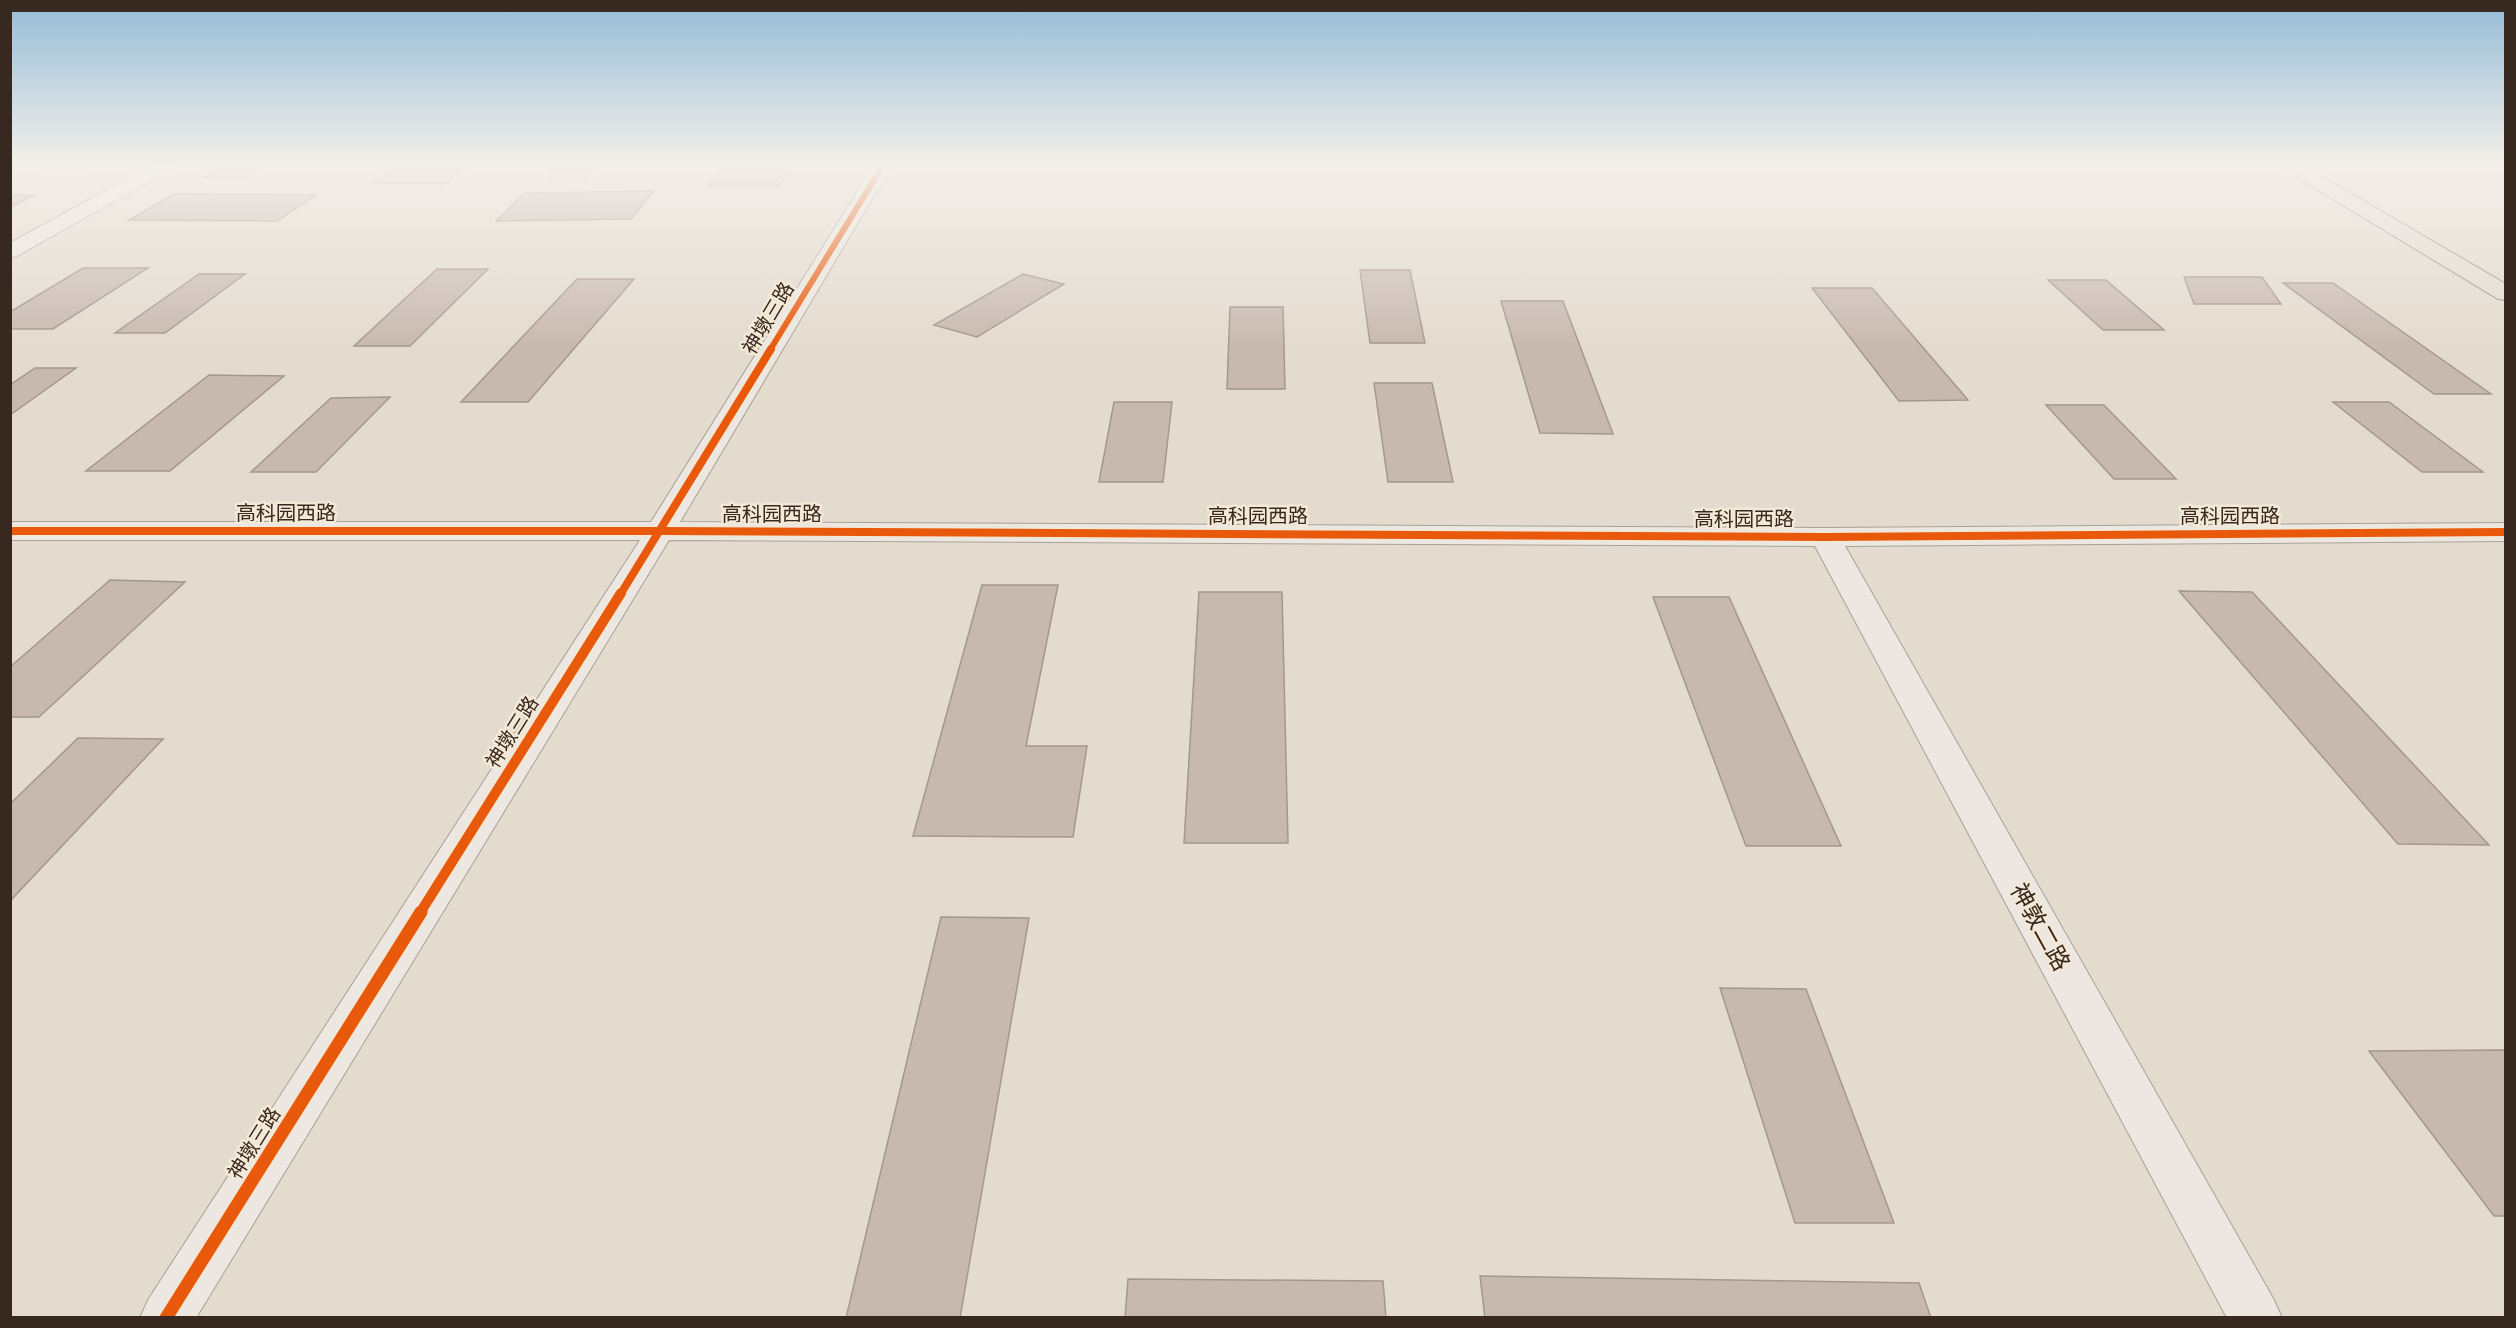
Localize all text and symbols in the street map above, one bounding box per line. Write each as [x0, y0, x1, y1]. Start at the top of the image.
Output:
street label: 神墩三路 [735, 276, 799, 358]
street label: 高科园西路 [236, 498, 336, 525]
street label: 高科园西路 [722, 499, 822, 526]
street label: 高科园西路 [1208, 501, 1308, 528]
street label: 高科园西路 [2180, 501, 2280, 528]
street label: 高科园西路 [1694, 504, 1794, 531]
street label: 神墩三路 [478, 690, 543, 772]
street label: 神敦二路 [2004, 876, 2079, 976]
street label: 神墩三路 [220, 1101, 285, 1183]

